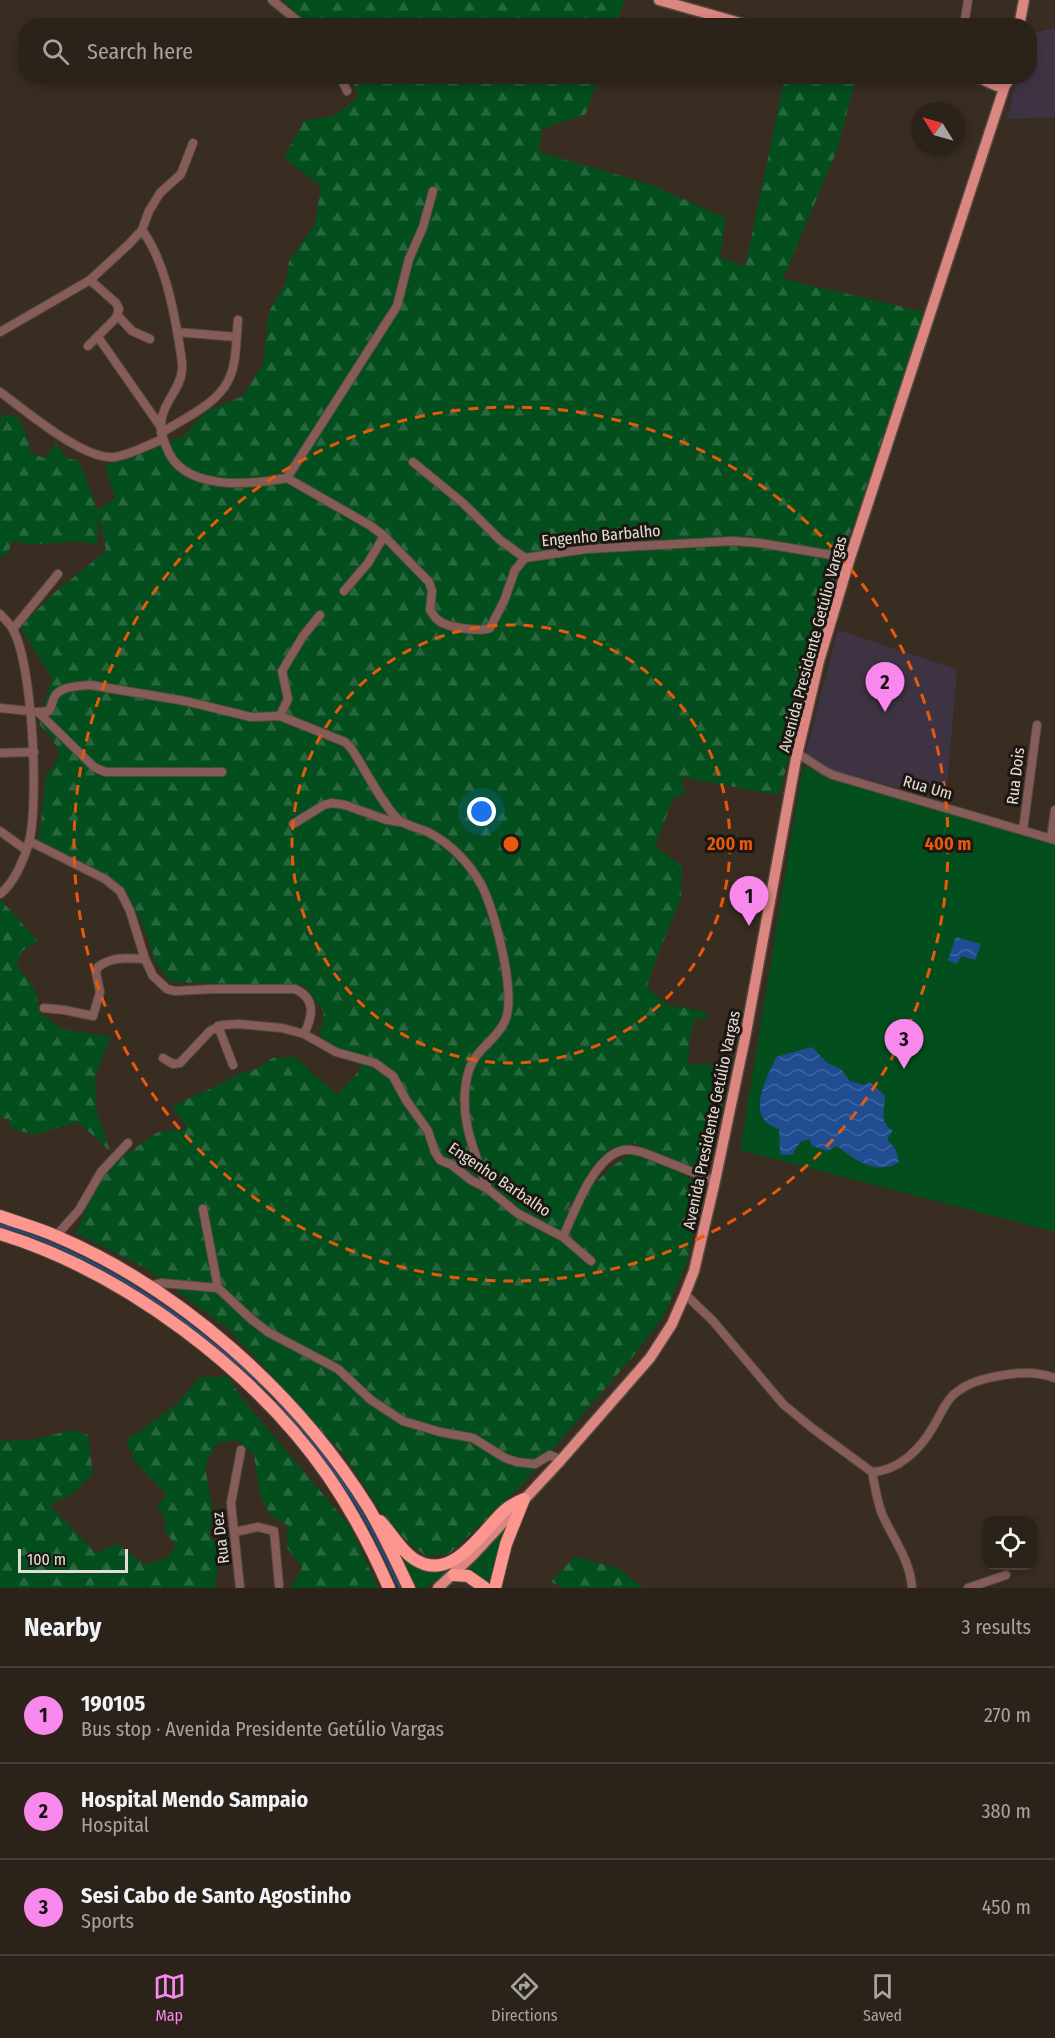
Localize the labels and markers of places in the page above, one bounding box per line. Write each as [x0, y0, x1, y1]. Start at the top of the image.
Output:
pin: 2 [866, 662, 904, 712]
centre of rings [501, 834, 521, 854]
pin: 1 [730, 876, 768, 926]
pin: 3 [884, 1020, 924, 1069]

